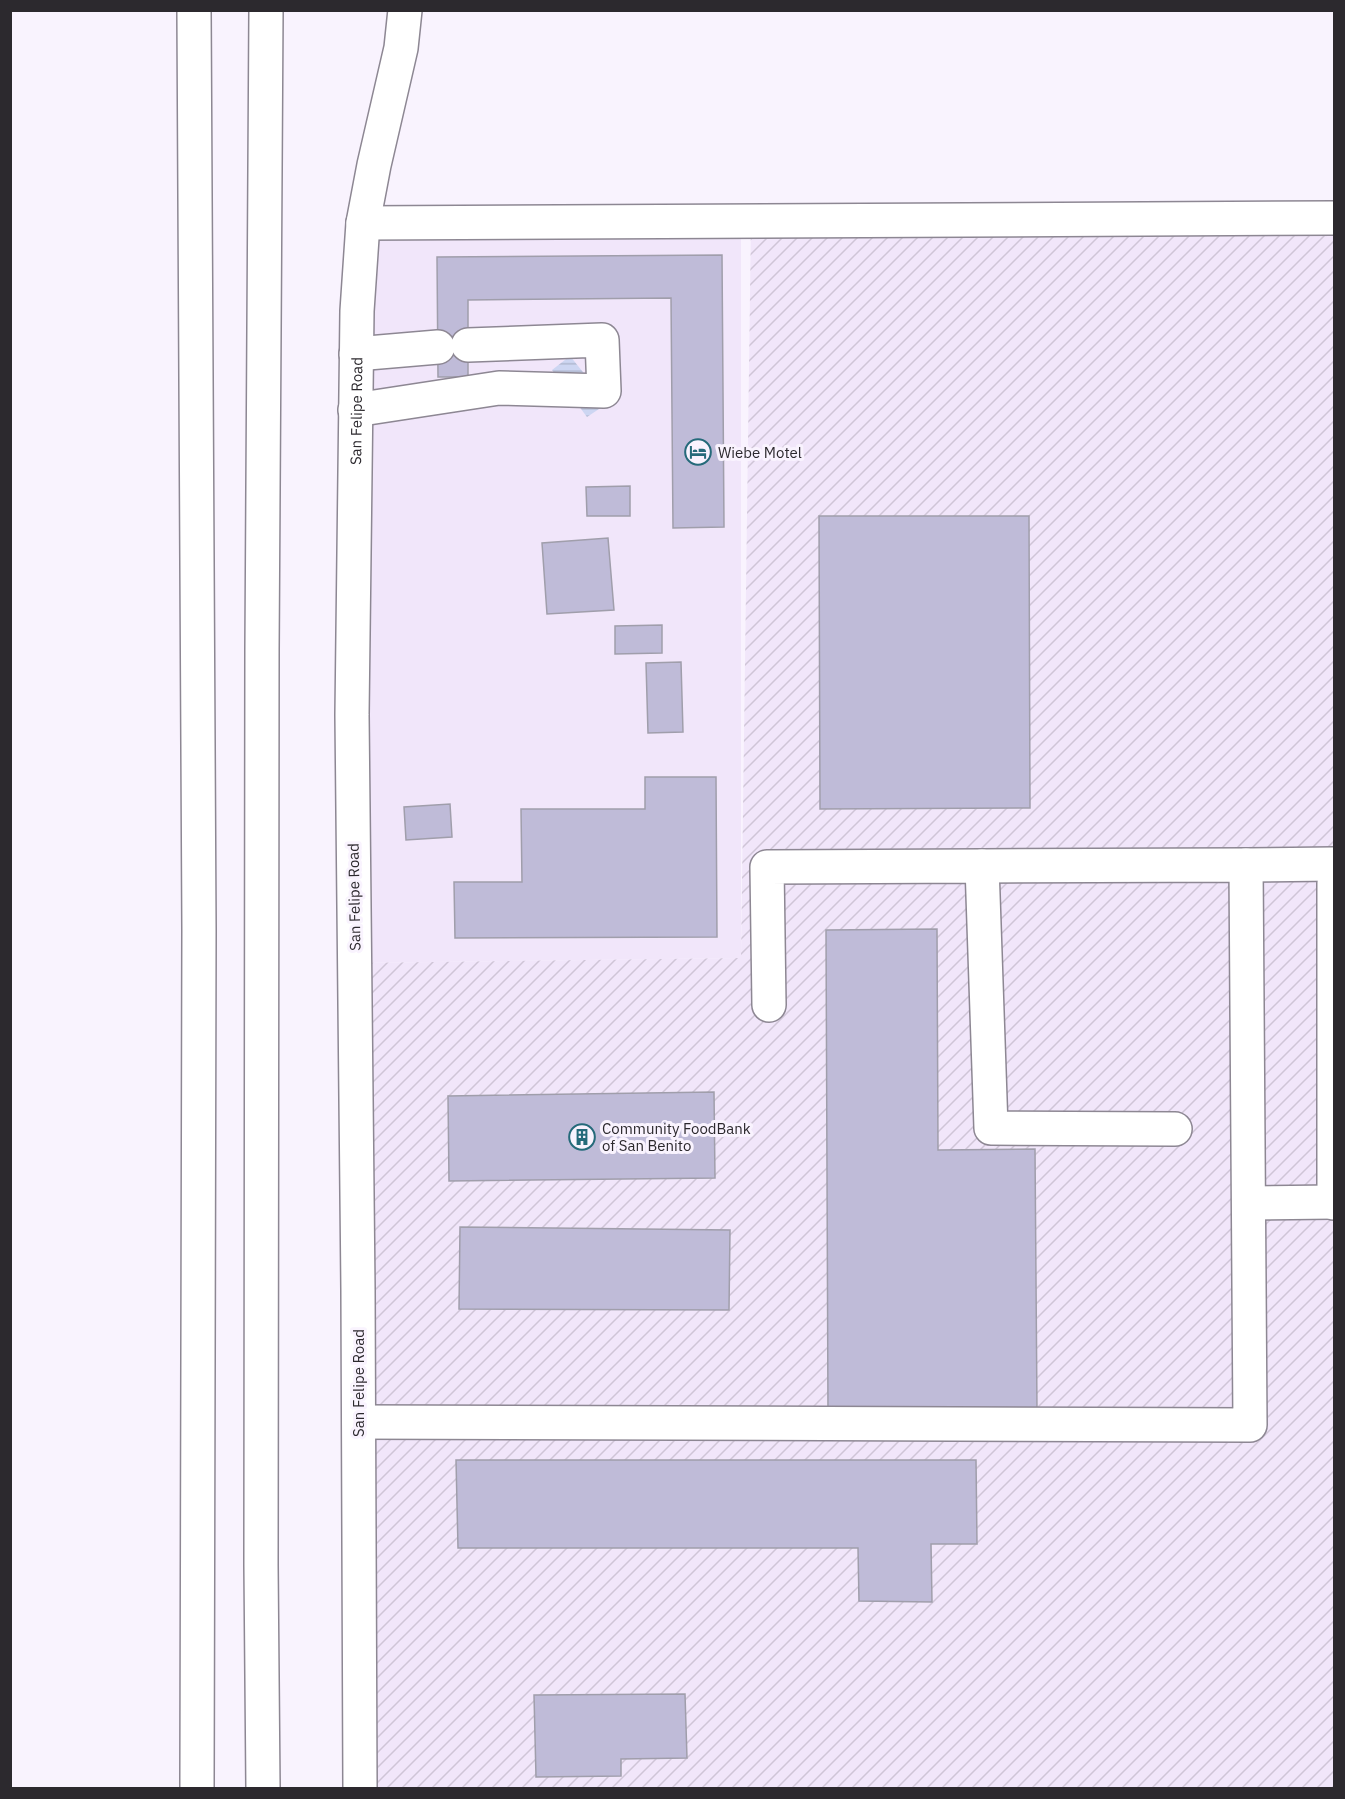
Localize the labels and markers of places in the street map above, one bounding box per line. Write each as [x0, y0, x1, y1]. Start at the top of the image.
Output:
hotel icon: Wiebe Motel [683, 437, 713, 467]
place label: Wiebe Motel [718, 443, 802, 462]
place label: Community FoodBank of San Benito [602, 1119, 751, 1155]
building icon: Community FoodBank of San Benito [567, 1122, 597, 1152]

